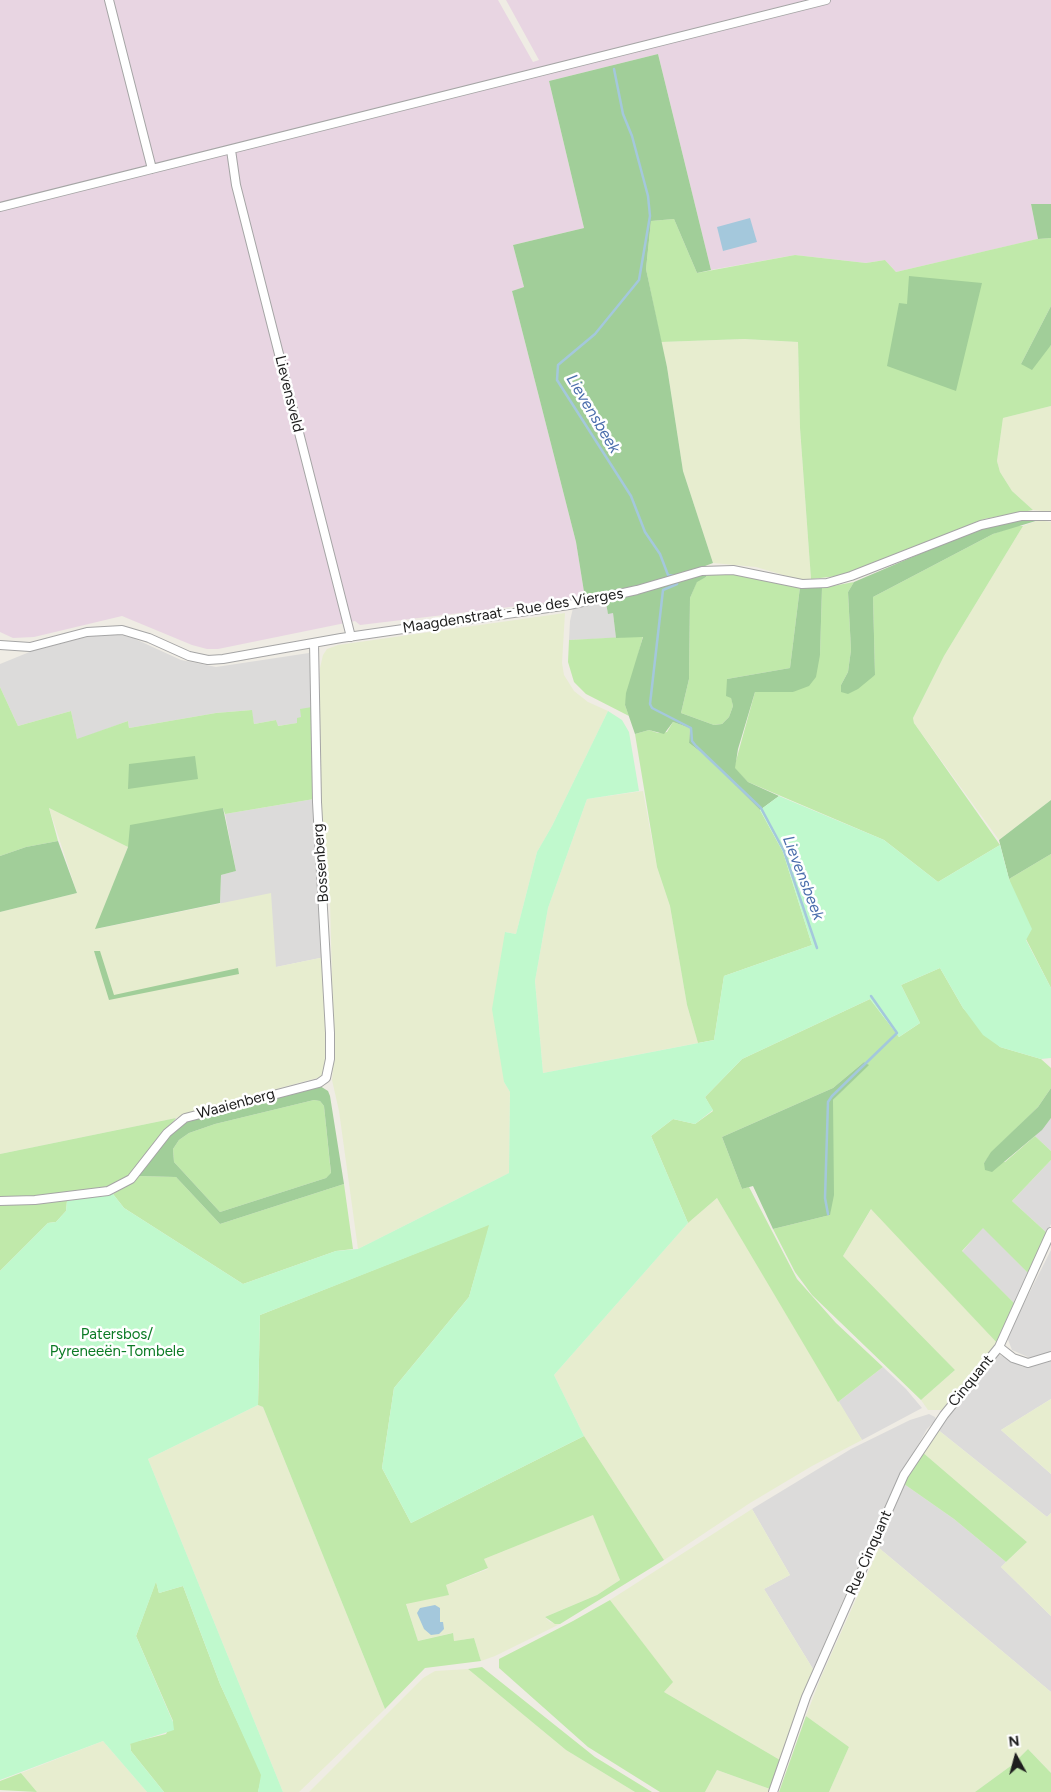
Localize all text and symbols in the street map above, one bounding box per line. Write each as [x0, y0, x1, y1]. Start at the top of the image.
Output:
street label: Lievensveld [271, 354, 307, 434]
water label: Lievensbeek [562, 371, 624, 457]
street label: Maagdenstraat - Rue des Vierges [401, 585, 625, 637]
street label: Bossenberg [309, 823, 333, 903]
water label: Lievensbeek [778, 833, 828, 923]
street label: Waaienberg [195, 1085, 277, 1123]
park label: Patersbos/ Pyreneeën-Tombele [50, 1326, 184, 1361]
street label: Cinquant [945, 1351, 997, 1411]
street label: Rue Cinquant [842, 1508, 896, 1598]
north arrow [991, 1732, 1041, 1782]
text: N [1008, 1733, 1021, 1751]

